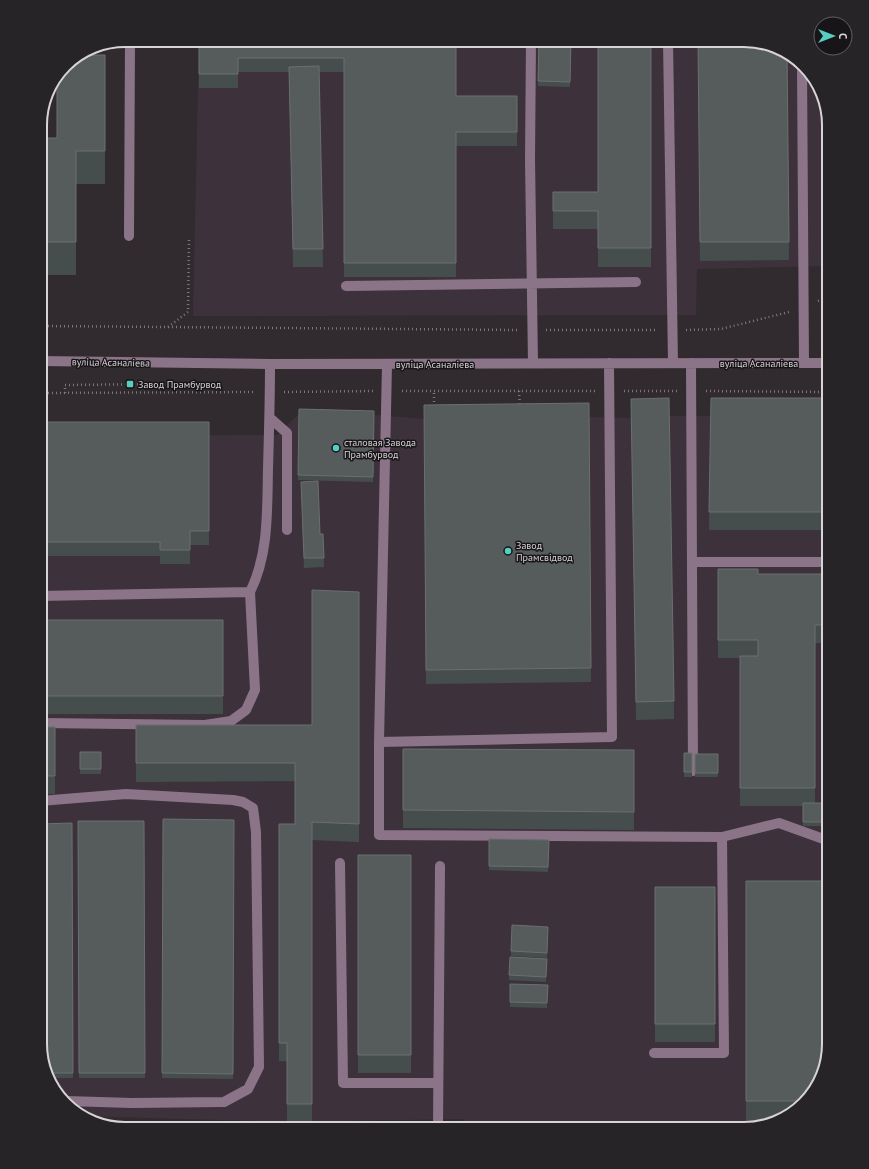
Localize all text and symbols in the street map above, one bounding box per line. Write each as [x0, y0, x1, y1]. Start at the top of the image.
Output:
north arrow [813, 16, 853, 56]
text: С [836, 33, 850, 39]
street label: вуліца Асаналіева [72, 355, 150, 370]
street label: вуліца Асаналіева [720, 357, 798, 370]
street label: вуліца Асаналіева [396, 358, 474, 371]
place label: Завод Прамбурвод [138, 378, 222, 391]
marker: Завод Прамбурвод [125, 379, 135, 389]
place label: сталовая Завода Прамбурвод [344, 436, 416, 461]
marker: сталовая Завода Прамбурвод [331, 443, 341, 453]
place label: Завод Прамсвідвод [516, 539, 573, 564]
marker: Завод Прамсвідвод [503, 546, 513, 556]

